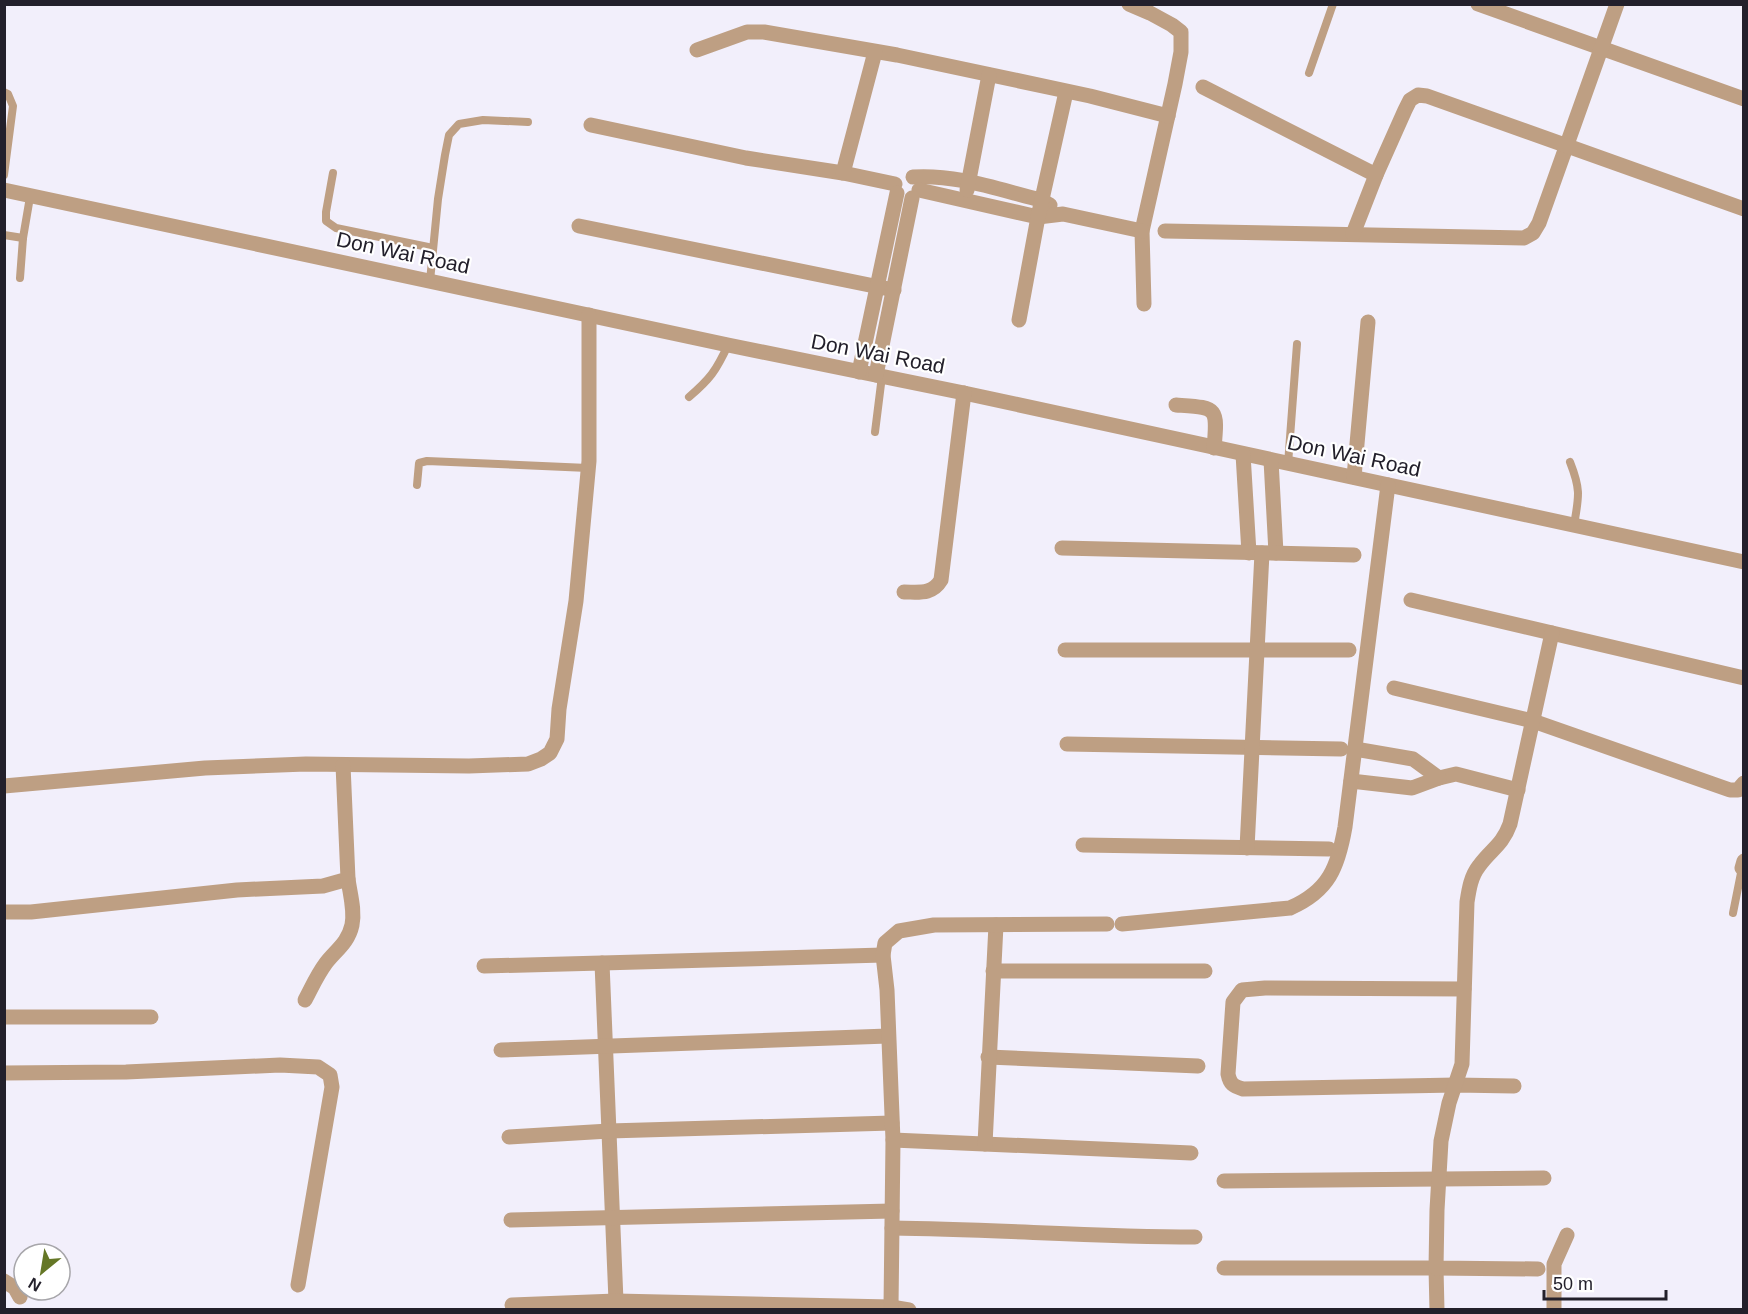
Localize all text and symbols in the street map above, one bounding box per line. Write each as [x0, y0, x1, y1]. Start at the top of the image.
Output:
street label: Don Wai Road [334, 227, 472, 278]
street label: Don Wai Road [809, 329, 947, 378]
street label: Don Wai Road [1285, 430, 1423, 481]
north arrow [12, 1242, 72, 1302]
scale bar [1544, 1263, 1666, 1301]
text: N [25, 1274, 44, 1295]
text: 50 m [1553, 1274, 1593, 1294]

